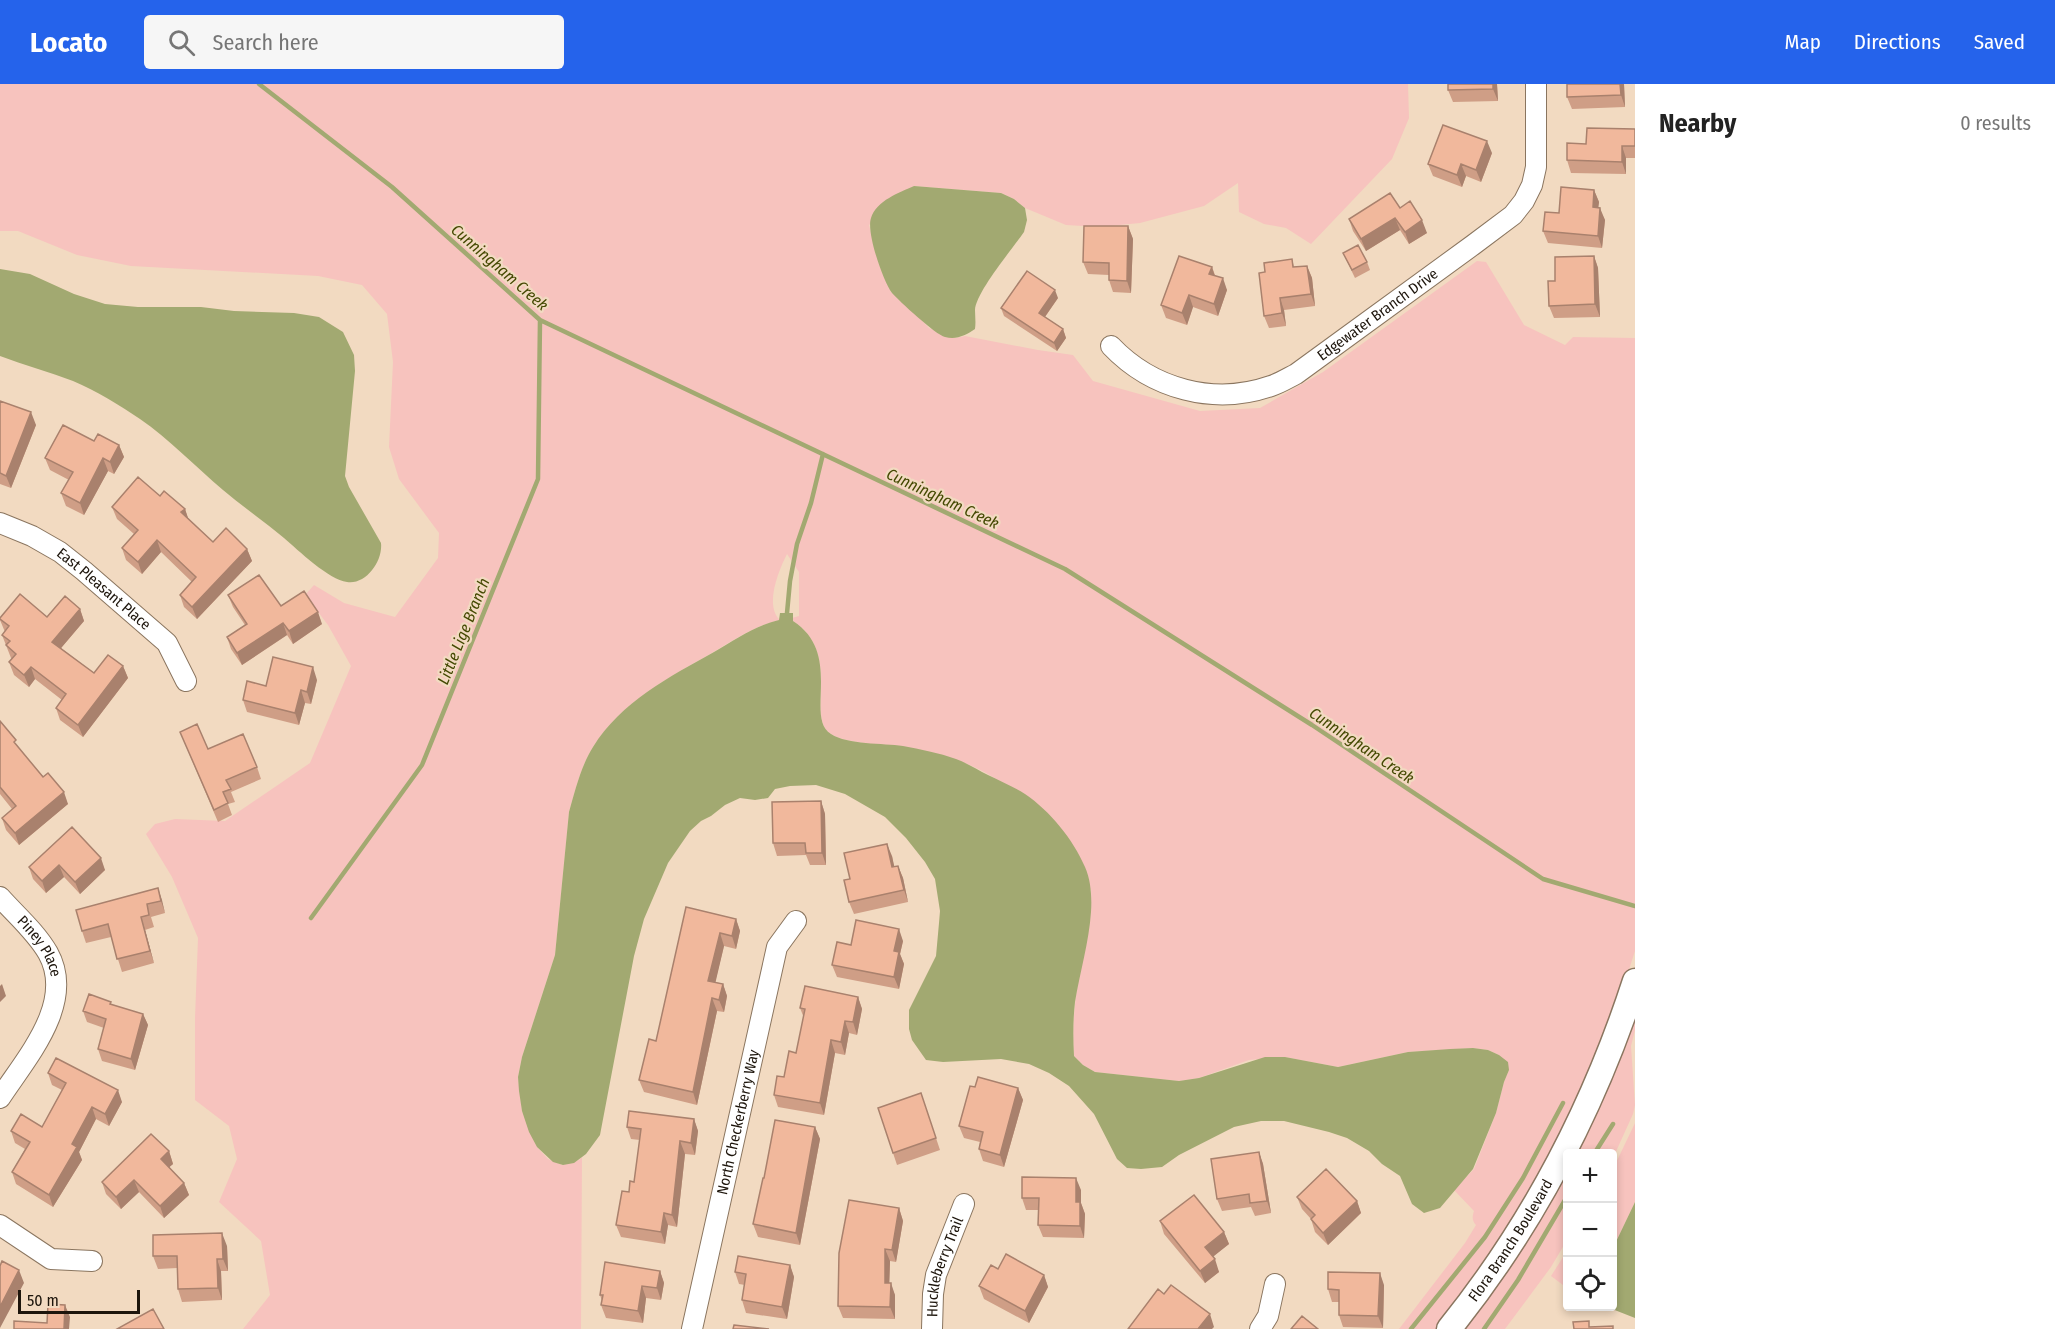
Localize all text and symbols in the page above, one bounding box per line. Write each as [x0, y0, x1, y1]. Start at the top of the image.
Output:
search box [144, 15, 564, 69]
text: Locato [30, 26, 108, 59]
icon: search [165, 26, 198, 59]
text: Search here [213, 29, 319, 56]
text: Map [1784, 29, 1821, 55]
text: Directions [1854, 29, 1941, 55]
text: Saved [1974, 29, 2025, 55]
text: Nearby [1659, 108, 1736, 139]
text: 0 results [1960, 111, 2031, 135]
water label: Cunningham Creek [447, 220, 552, 315]
street label: Edgewater Branch Drive [1314, 265, 1441, 364]
water label: Cunningham Creek [883, 464, 1002, 533]
street label: East Pleasant Place [53, 544, 154, 634]
water label: Little Lige Branch [433, 575, 493, 687]
water label: Cunningham Creek [1306, 703, 1418, 787]
street label: Piney Place [14, 912, 65, 978]
street label: North Checkerberry Way [713, 1048, 763, 1196]
map controls [1563, 1149, 1617, 1311]
button: + [1563, 1149, 1617, 1203]
street label: Flora Branch Boulevard [1464, 1176, 1556, 1305]
button: − [1563, 1203, 1617, 1257]
street label: Huckleberry Trail [923, 1214, 967, 1317]
button: locate [1563, 1257, 1617, 1311]
scale bar [18, 1287, 140, 1314]
text: 50 m [27, 1291, 59, 1310]

